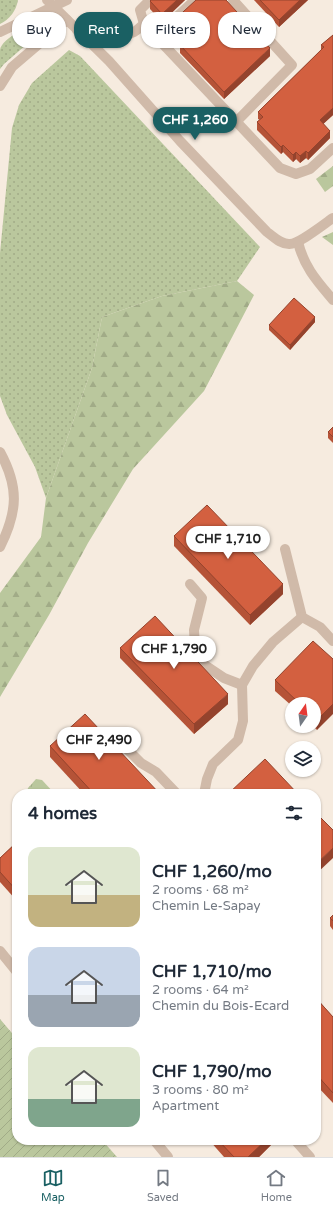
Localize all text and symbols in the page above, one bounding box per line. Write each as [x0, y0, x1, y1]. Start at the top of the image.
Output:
chip: Buy [12, 12, 66, 48]
chip: Rent [74, 12, 133, 48]
chip: Filters [141, 12, 210, 48]
chip: New [218, 12, 276, 48]
pin: CHF 1,260 [149, 107, 241, 141]
text: CHF 1,260 [162, 112, 228, 128]
pin: CHF 1,710 [182, 526, 274, 560]
text: CHF 1,710 [195, 531, 261, 547]
pin: CHF 1,790 [128, 636, 220, 670]
text: CHF 1,790 [141, 641, 207, 657]
north arrow [285, 697, 321, 733]
map controls [285, 697, 321, 777]
pin: CHF 2,490 [53, 727, 145, 761]
text: CHF 2,490 [66, 732, 132, 748]
button: layers [285, 741, 321, 777]
icon: filters [283, 802, 305, 824]
text: 4 homes [28, 803, 97, 824]
text: CHF 1,260/mo [152, 861, 272, 882]
icon: home [60, 863, 108, 911]
text: 2 rooms · 68 m² [152, 882, 249, 898]
text: Chemin Le-Sapay [152, 898, 260, 914]
text: CHF 1,710/mo [152, 961, 272, 982]
icon: home [60, 963, 108, 1011]
text: 2 rooms · 64 m² [152, 982, 249, 998]
text: Chemin du Bois-Ecard [152, 998, 289, 1014]
text: CHF 1,790/mo [152, 1061, 272, 1082]
icon: home [60, 1063, 108, 1111]
text: 3 rooms · 80 m² [152, 1082, 249, 1098]
text: Apartment [152, 1098, 219, 1114]
tab: Map [41, 1167, 65, 1204]
tab: Saved [147, 1167, 179, 1204]
tab: Home [261, 1167, 292, 1204]

